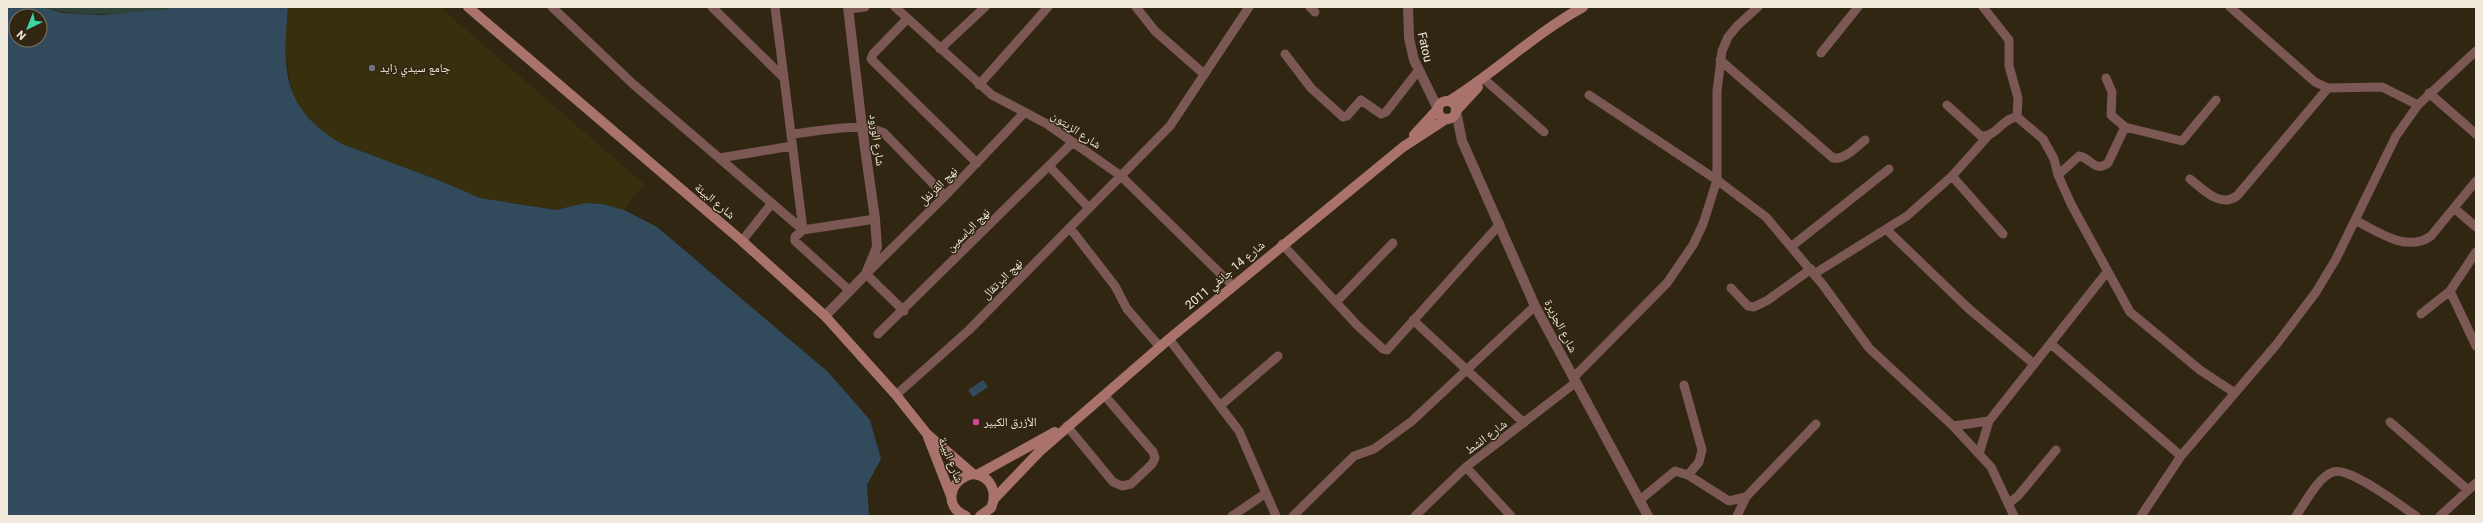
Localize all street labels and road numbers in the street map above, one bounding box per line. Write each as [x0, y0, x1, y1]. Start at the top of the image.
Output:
street label: Fatou [1415, 31, 1435, 63]
street label: شارع الزيتون [1048, 108, 1104, 153]
street label: شارع الورود [865, 113, 888, 167]
street label: نهج القرنفل [916, 164, 960, 208]
street label: شارع البيئة [691, 180, 738, 223]
street label: نهج الياسمين [943, 205, 993, 255]
street label: شارع 14 جانفي 2011 [1183, 238, 1269, 315]
street label: نهج البرتقال [979, 256, 1025, 302]
street label: شارع الجزيرة [1541, 297, 1580, 356]
street label: شارع الشط [1462, 417, 1510, 458]
street label: شارع البيئة [935, 435, 967, 485]

